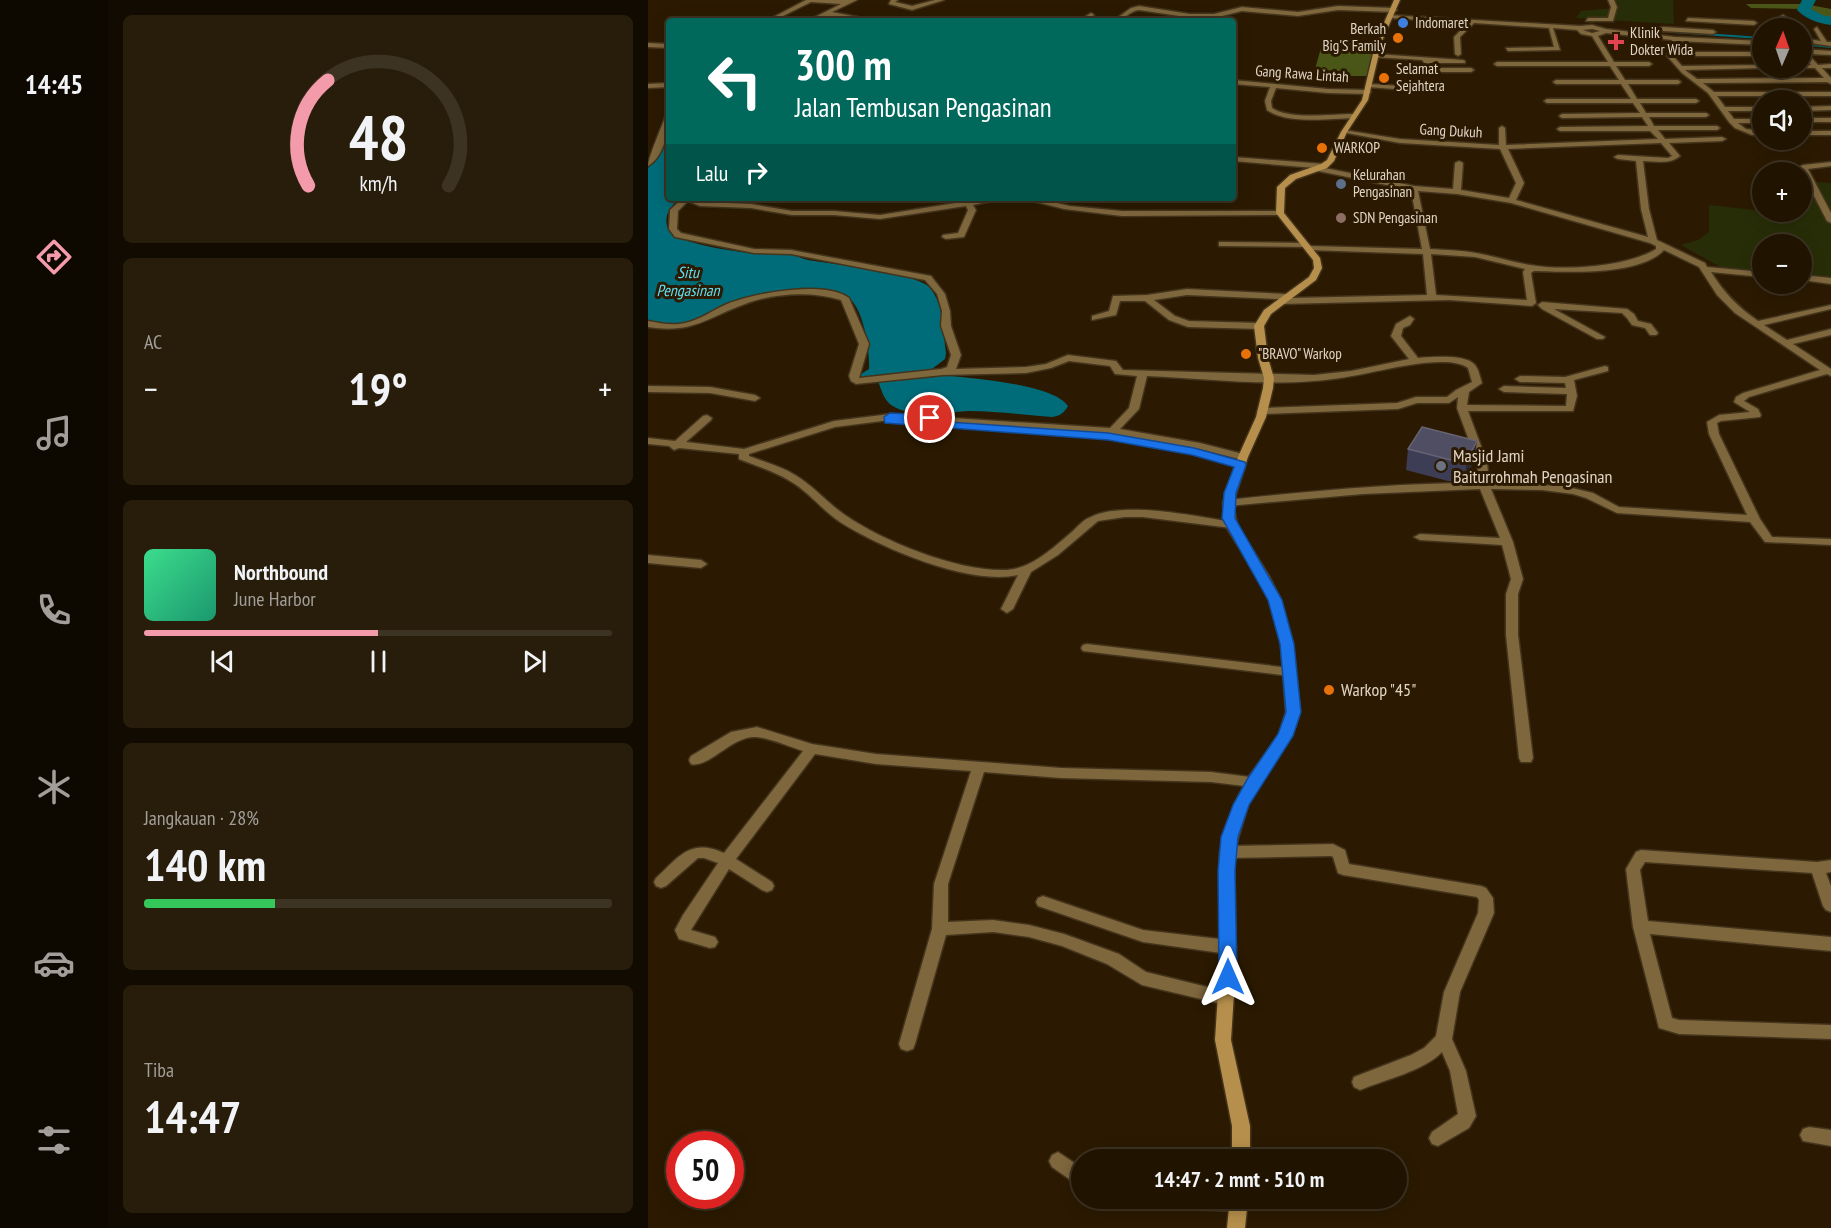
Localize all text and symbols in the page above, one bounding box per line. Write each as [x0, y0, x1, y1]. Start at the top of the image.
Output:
place label: Indomaret [1415, 13, 1468, 32]
marker: Indomaret [1396, 16, 1410, 30]
north arrow [1752, 18, 1812, 78]
map controls [1752, 18, 1812, 294]
place label: Berkah Big'S Family [1323, 19, 1386, 55]
place label: Klinik Dokter Wida [1630, 23, 1693, 59]
marker: Berkah Big'S Family [1391, 31, 1405, 45]
marker: Klinik Dokter Wida [1607, 33, 1625, 51]
text: 300 m [795, 37, 892, 92]
icon: left [696, 42, 774, 120]
place label: Selamat Sejahtera [1396, 59, 1445, 95]
street label: Gang Rawa Lintah [1255, 61, 1349, 86]
text: 14:45 [25, 67, 83, 101]
marker: Selamat Sejahtera [1377, 71, 1391, 85]
text: Jalan Tembusan Pengasinan [795, 90, 1052, 124]
button: sound [1752, 90, 1812, 150]
text: 48 [348, 96, 408, 177]
street label: Gang Dukuh [1419, 119, 1483, 142]
place label: WARKOP [1334, 138, 1380, 157]
marker: WARKOP [1315, 141, 1329, 155]
icon: right [740, 156, 773, 189]
text: Lalu [696, 159, 728, 187]
button: + [1752, 162, 1812, 222]
place label: Kelurahan Pengasinan [1353, 165, 1412, 201]
text: km/h [359, 169, 397, 197]
marker: Kelurahan Pengasinan [1334, 177, 1348, 191]
place label: SDN Pengasinan [1353, 208, 1438, 227]
marker: SDN Pengasinan [1334, 211, 1348, 225]
button: − [1752, 234, 1812, 294]
icon: directions [33, 236, 75, 278]
water label: Situ Pengasinan [656, 262, 720, 300]
text: AC [144, 329, 162, 355]
place label: "BRAVO" Warkop [1258, 344, 1342, 363]
marker: "BRAVO" Warkop [1239, 347, 1253, 361]
text: 19° [348, 359, 408, 417]
text: − [144, 367, 158, 410]
text: + [598, 367, 612, 410]
pin [904, 392, 955, 443]
icon: arrive [913, 401, 946, 434]
icon: music [33, 412, 75, 454]
place label: Masjid Jami Baiturrohmah Pengasinan [1453, 444, 1612, 488]
marker: Masjid Jami Baiturrohmah Pengasinan [1434, 459, 1448, 473]
text: Northbound [234, 558, 328, 586]
text: June Harbor [234, 586, 316, 612]
icon: phone [33, 589, 75, 631]
icon: previous [206, 645, 239, 678]
icon: pause [362, 645, 395, 678]
icon: next [518, 645, 551, 678]
place label: Warkop "45" [1341, 678, 1416, 701]
marker: Warkop "45" [1322, 683, 1336, 697]
icon: climate [33, 766, 75, 808]
text: Jangkauan · 28% [144, 805, 259, 831]
text: 140 km [144, 835, 266, 893]
icon: car [33, 942, 75, 984]
position arrow [1196, 945, 1260, 1009]
text: Tiba [144, 1057, 174, 1083]
text: 14:47 [144, 1087, 241, 1145]
icon: filters [33, 1119, 75, 1161]
speed limit sign: 50 [666, 1131, 744, 1209]
text: 14:47 · 2 mnt · 510 m [1154, 1165, 1324, 1193]

